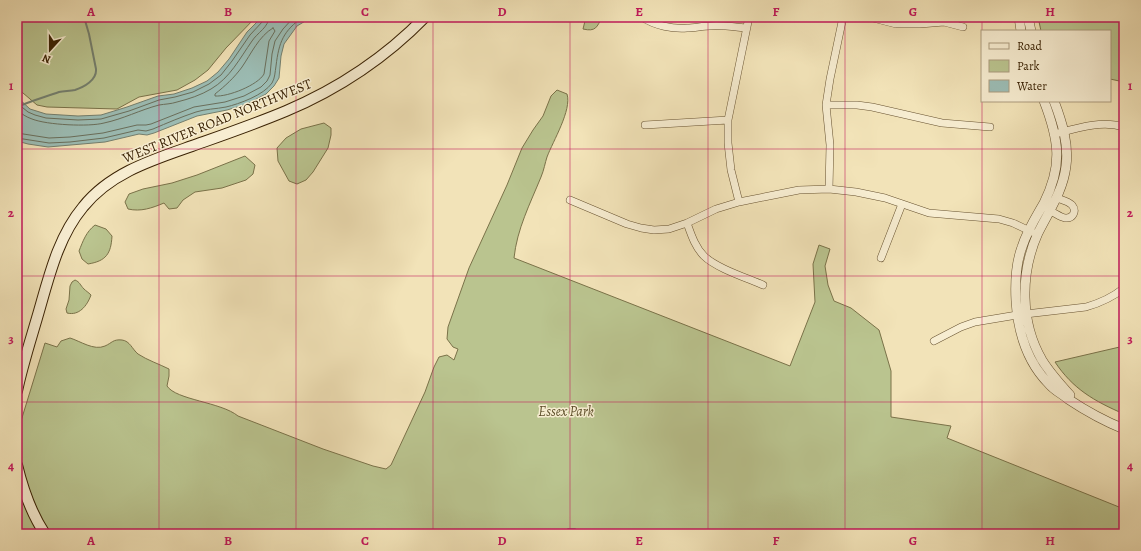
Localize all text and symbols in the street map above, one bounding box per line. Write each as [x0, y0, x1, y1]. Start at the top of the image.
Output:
text: A [86, 3, 96, 20]
text: B [224, 3, 232, 20]
text: C [361, 3, 369, 20]
text: D [497, 3, 507, 20]
text: E [635, 3, 643, 20]
text: F [773, 3, 780, 20]
text: G [909, 3, 917, 20]
text: H [1045, 3, 1055, 20]
north arrow [30, 30, 70, 70]
legend [981, 30, 1111, 102]
text: Road [1017, 38, 1043, 54]
text: N [40, 50, 53, 67]
text: Park [1017, 58, 1040, 74]
street label: WEST RIVER ROAD NORTHWEST [119, 74, 315, 168]
text: 1 [9, 77, 14, 94]
text: 1 [1128, 77, 1133, 94]
text: Water [1016, 78, 1047, 94]
text: 2 [8, 204, 15, 221]
text: 2 [1127, 204, 1134, 221]
text: 3 [8, 330, 14, 347]
text: 3 [1127, 330, 1133, 347]
park label: Essex Park [538, 402, 594, 421]
text: 4 [8, 457, 14, 474]
text: 4 [1127, 457, 1133, 474]
text: A [86, 532, 96, 549]
text: B [224, 532, 232, 549]
text: C [361, 532, 369, 549]
text: D [497, 532, 507, 549]
text: E [635, 532, 643, 549]
text: F [773, 532, 780, 549]
text: G [909, 532, 917, 549]
text: H [1045, 532, 1055, 549]

